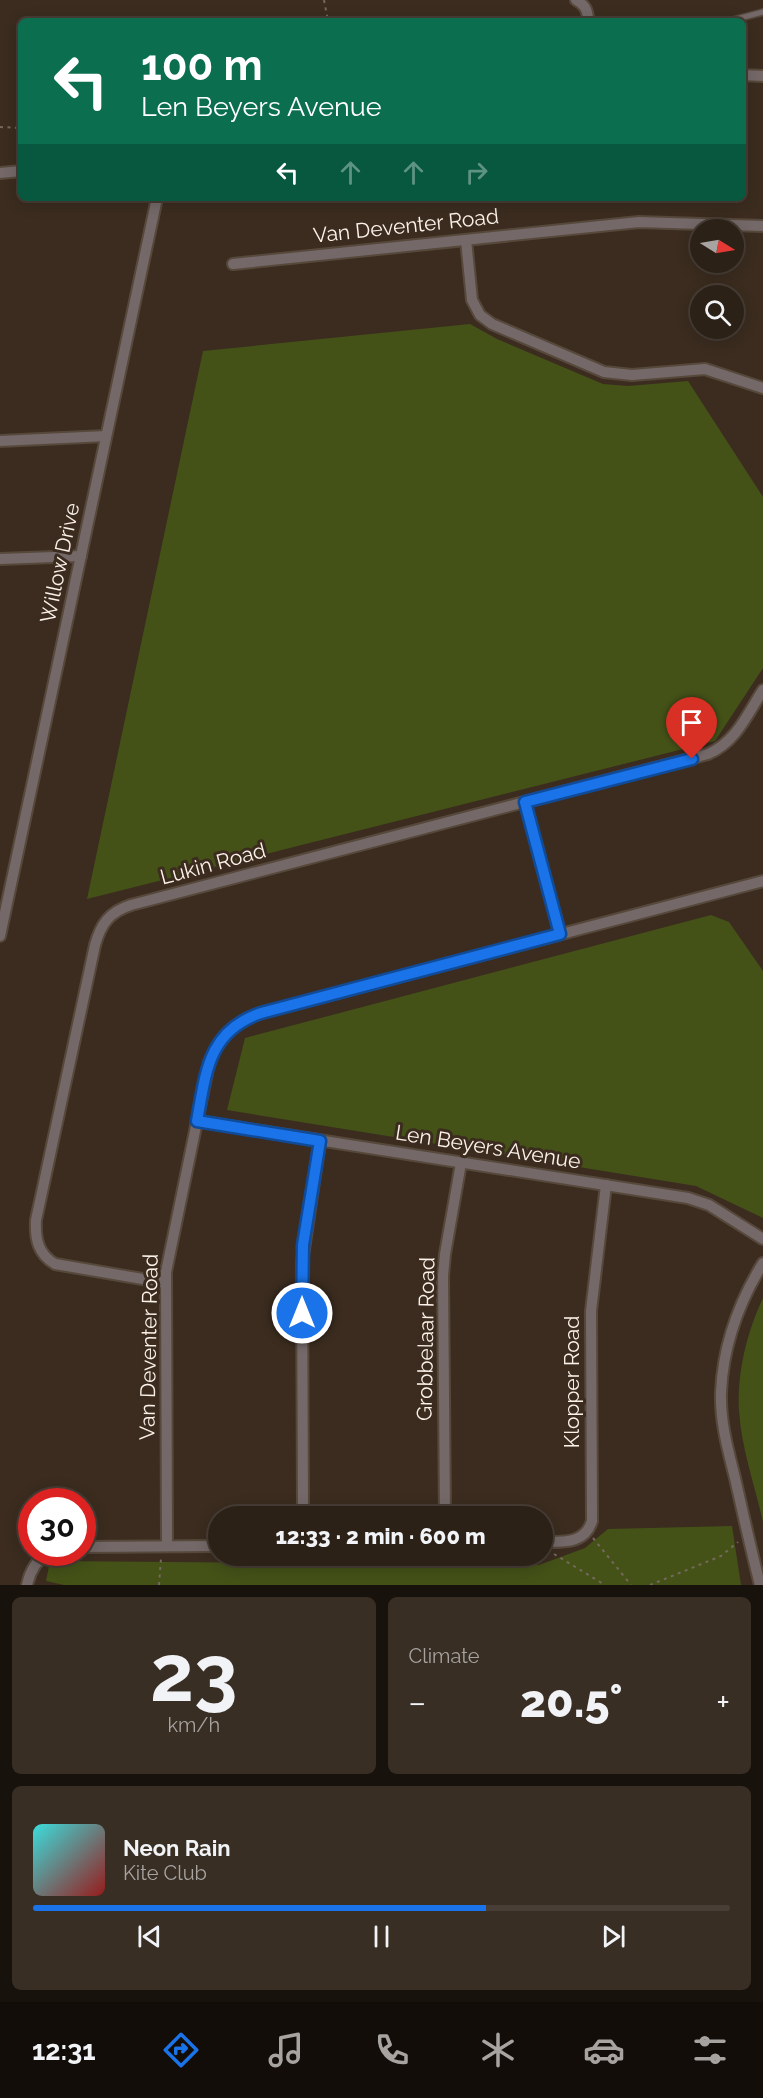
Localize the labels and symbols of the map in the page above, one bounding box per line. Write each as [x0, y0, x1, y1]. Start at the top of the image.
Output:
street label: Van Deventer Road [312, 203, 500, 248]
north arrow [690, 219, 744, 273]
street label: Willow Drive [35, 501, 84, 625]
pin [666, 697, 717, 759]
street label: Lukin Road [157, 837, 268, 890]
street label: Len Beyers Avenue [394, 1120, 582, 1173]
street label: Van Deventer Road [134, 1254, 163, 1440]
street label: Grobbelaar Road [412, 1257, 439, 1421]
position arrow [270, 1281, 334, 1345]
street label: Klopper Road [559, 1316, 584, 1448]
speed limit sign: 30 [18, 1488, 96, 1566]

